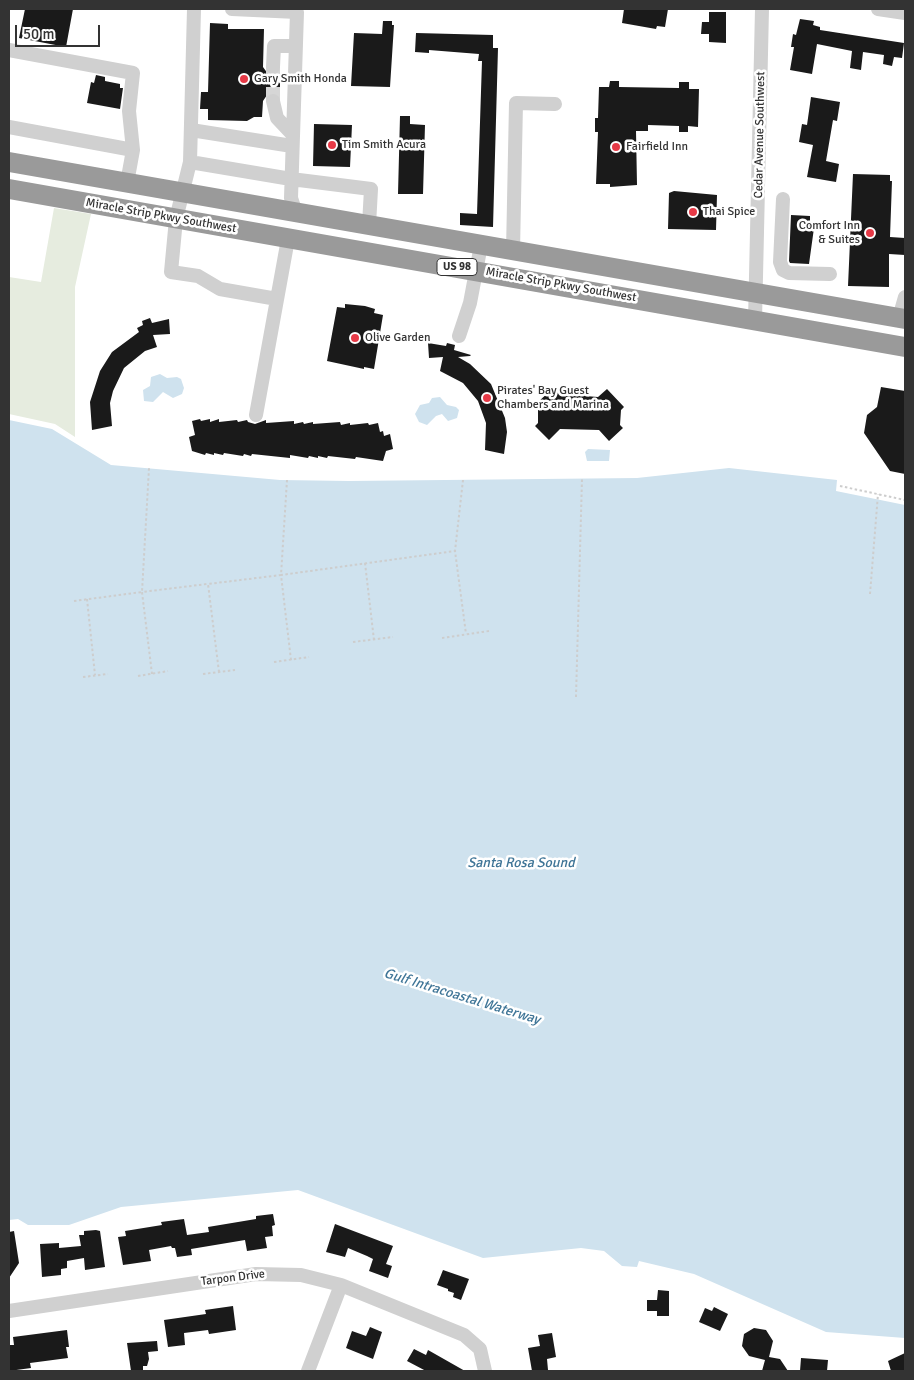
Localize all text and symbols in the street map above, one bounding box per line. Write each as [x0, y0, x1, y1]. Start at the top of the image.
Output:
scale bar [18, 15, 102, 47]
text: 50 m [23, 25, 54, 43]
street label: Cedar Avenue Southwest [752, 71, 768, 199]
place label: Gary Smith Honda [254, 72, 347, 86]
marker: Gary Smith Honda [238, 73, 250, 85]
place label: Tim Smith Acura [342, 138, 426, 152]
marker: Tim Smith Acura [326, 139, 338, 151]
place label: Fairfield Inn [626, 140, 688, 154]
marker: Fairfield Inn [610, 141, 622, 153]
street label: Miracle Strip Pkwy Southwest [85, 196, 237, 236]
place label: Thai Spice [703, 205, 755, 219]
marker: Thai Spice [687, 206, 699, 218]
place label: Comfort Inn & Suites [799, 219, 860, 247]
marker: Comfort Inn & Suites [864, 227, 876, 239]
road number: US 98 [437, 258, 477, 276]
street label: Miracle Strip Pkwy Southwest [485, 265, 637, 305]
place label: Olive Garden [365, 331, 430, 345]
marker: Olive Garden [349, 332, 361, 344]
place label: Pirates' Bay Guest Chambers and Marina [497, 384, 609, 412]
marker: Pirates' Bay Guest Chambers and Marina [481, 392, 493, 404]
water label: Santa Rosa Sound [467, 855, 575, 871]
water label: Gulf Intracoastal Waterway [382, 965, 542, 1029]
street label: Tarpon Drive [200, 1267, 266, 1289]

